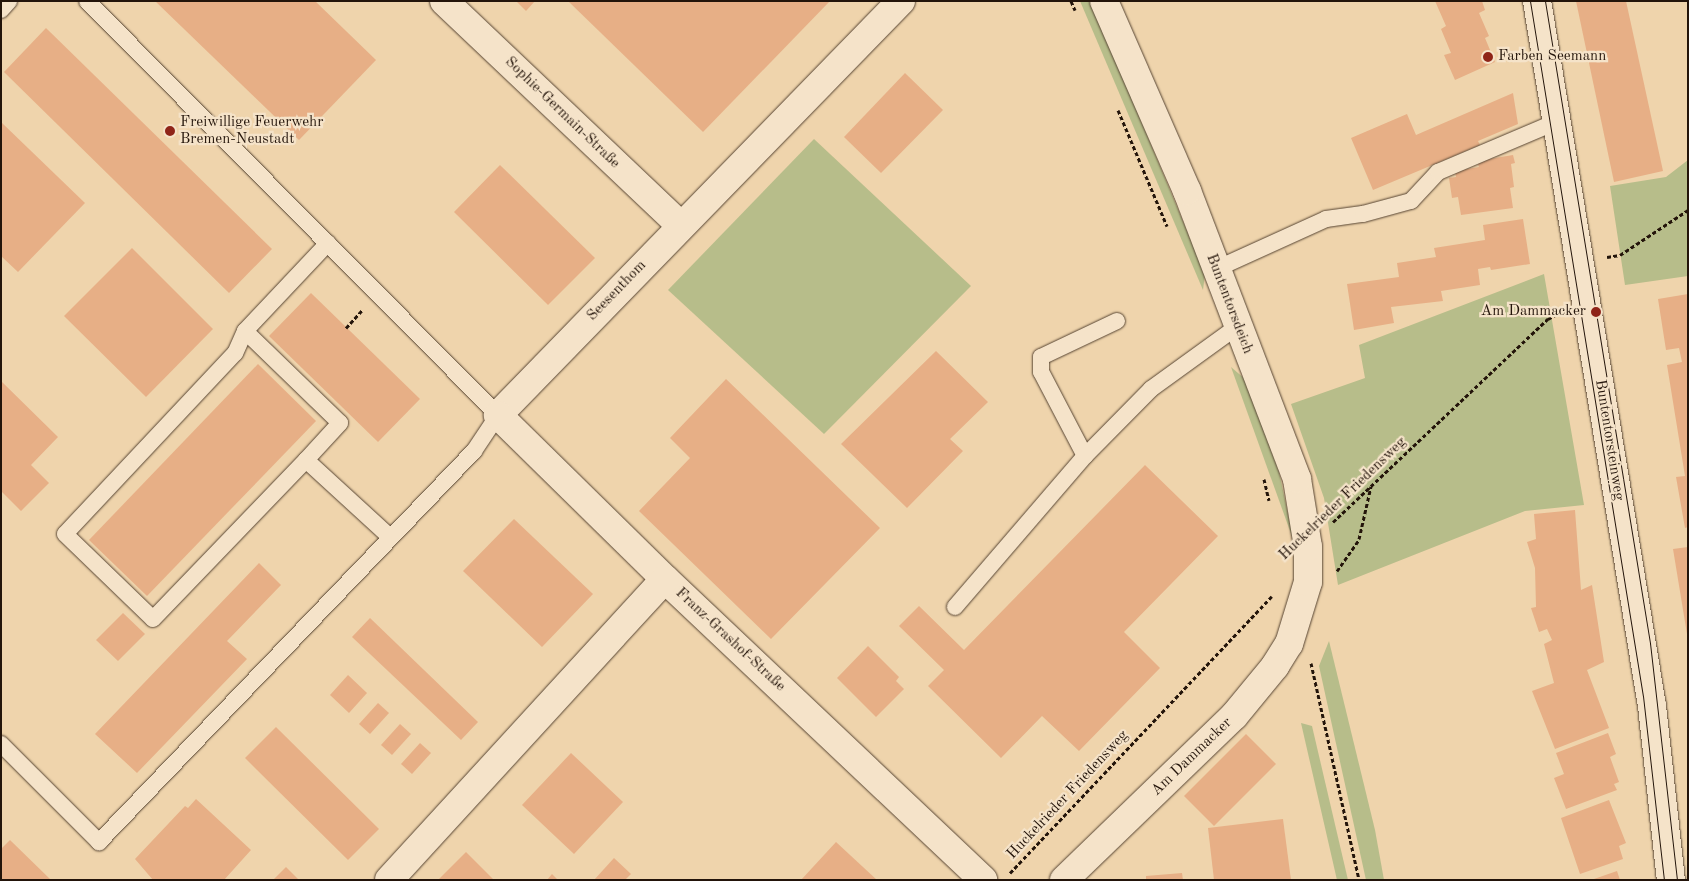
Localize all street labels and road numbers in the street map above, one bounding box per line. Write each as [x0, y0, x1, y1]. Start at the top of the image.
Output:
street label: Sophie-Germain-Straße [501, 53, 623, 173]
street label: Buntentorsdeich [1202, 252, 1256, 356]
street label: Seesenthom [584, 257, 650, 325]
street label: Buntentorsteinweg [1591, 378, 1627, 502]
street label: Huckelrieder Friedensweg [1276, 434, 1410, 564]
street label: Franz-Grashof-Straße [671, 584, 789, 696]
street label: Am Dammacker [1148, 714, 1236, 800]
street label: Huckelrieder Friedensweg [1004, 727, 1132, 863]

